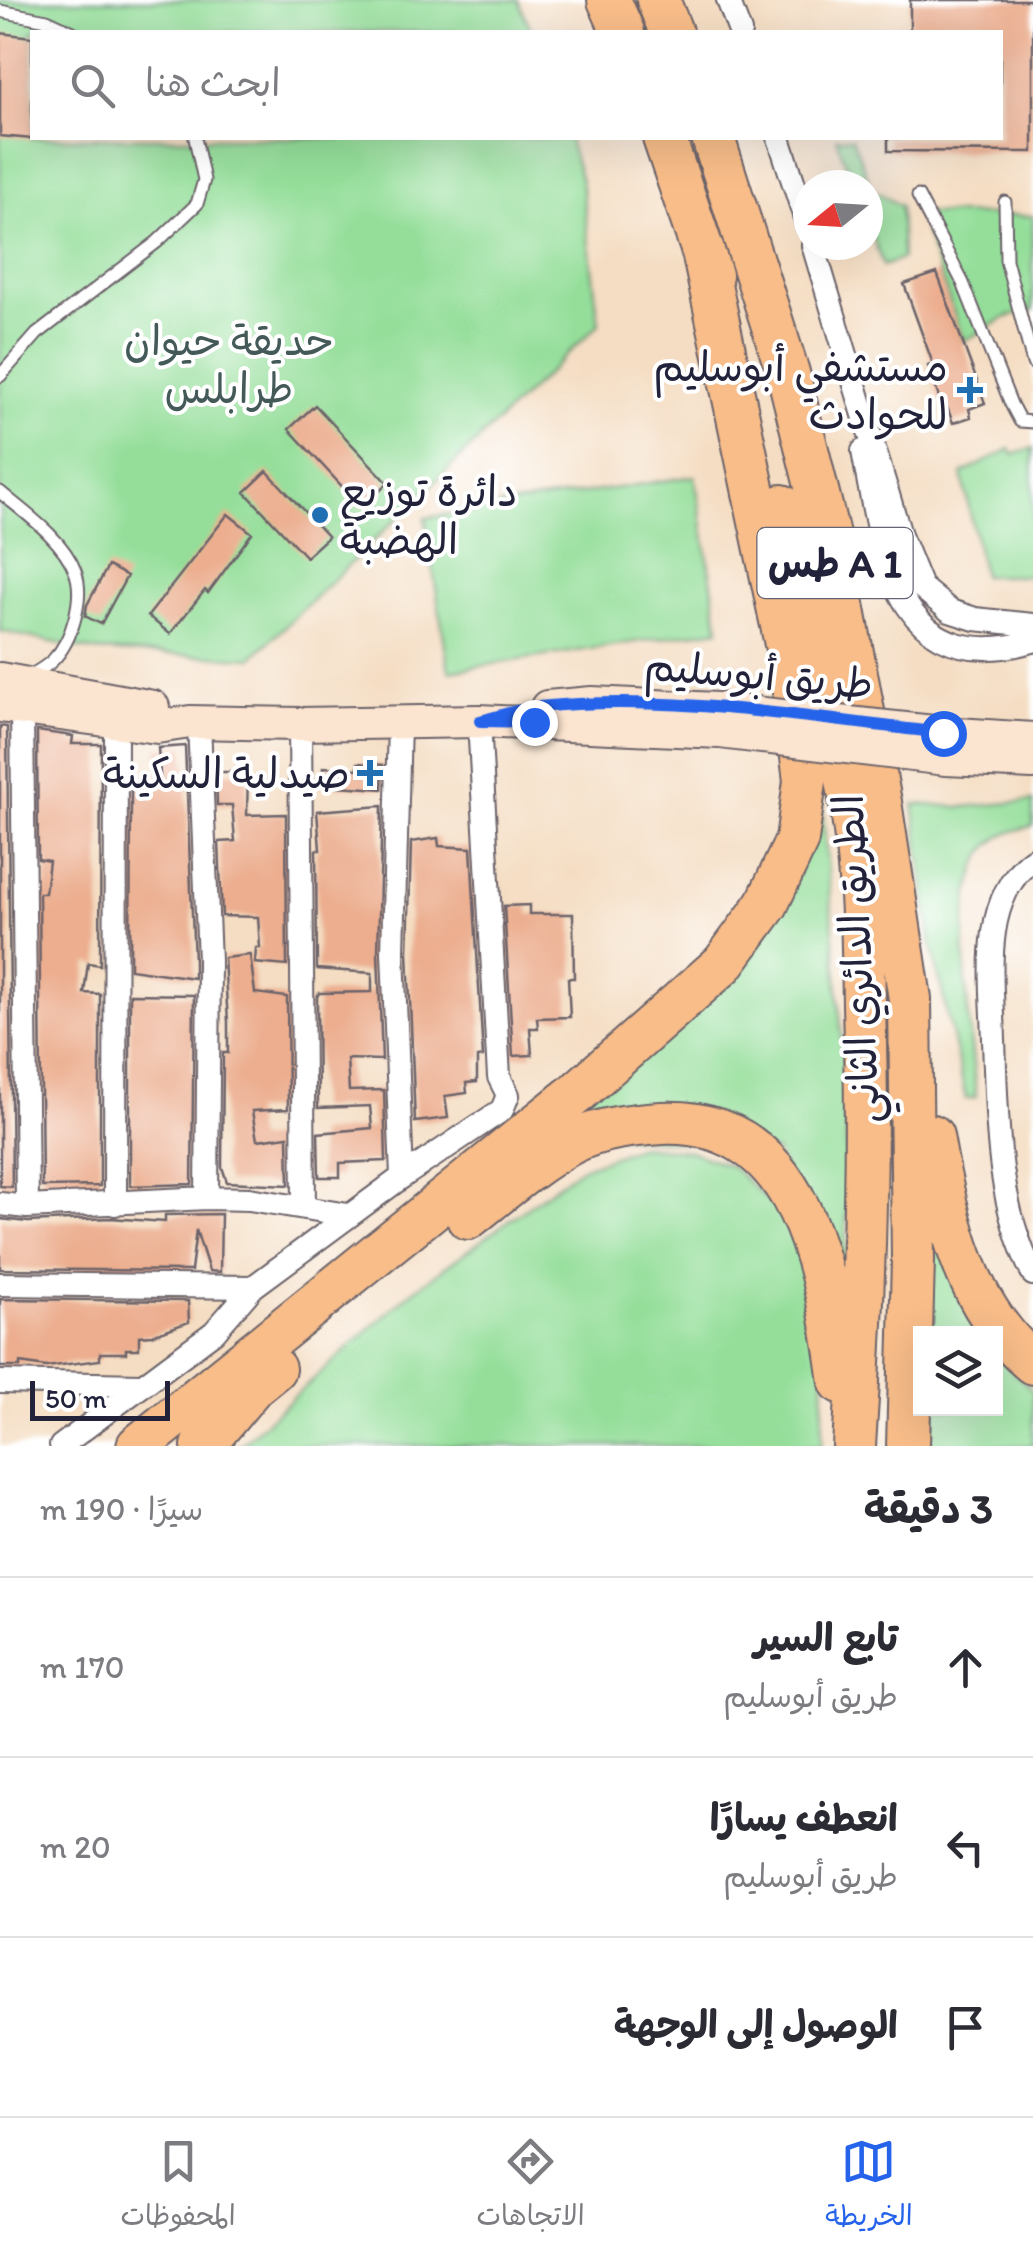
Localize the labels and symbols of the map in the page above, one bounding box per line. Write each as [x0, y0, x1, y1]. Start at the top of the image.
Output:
north arrow [793, 170, 883, 260]
park label: حديقة حيوان طرابلس [124, 315, 334, 414]
place label: مستشفي أبوسليم للحوادث [653, 341, 948, 440]
marker: مستشفي أبوسليم للحوادث [957, 377, 983, 403]
place label: دائرة توزيع الهضبة [340, 466, 518, 565]
marker: دائرة توزيع الهضبة [309, 504, 331, 526]
road number: طس A 1 [758, 528, 912, 598]
street label: طريق أبوسليم [642, 639, 875, 716]
route end [512, 700, 558, 746]
route start [921, 711, 967, 757]
place label: صيدلية السكينة [103, 748, 350, 799]
marker: صيدلية السكينة [359, 762, 381, 784]
street label: الطريق الدائري الثاني [822, 792, 902, 1125]
scale bar [30, 1376, 170, 1420]

